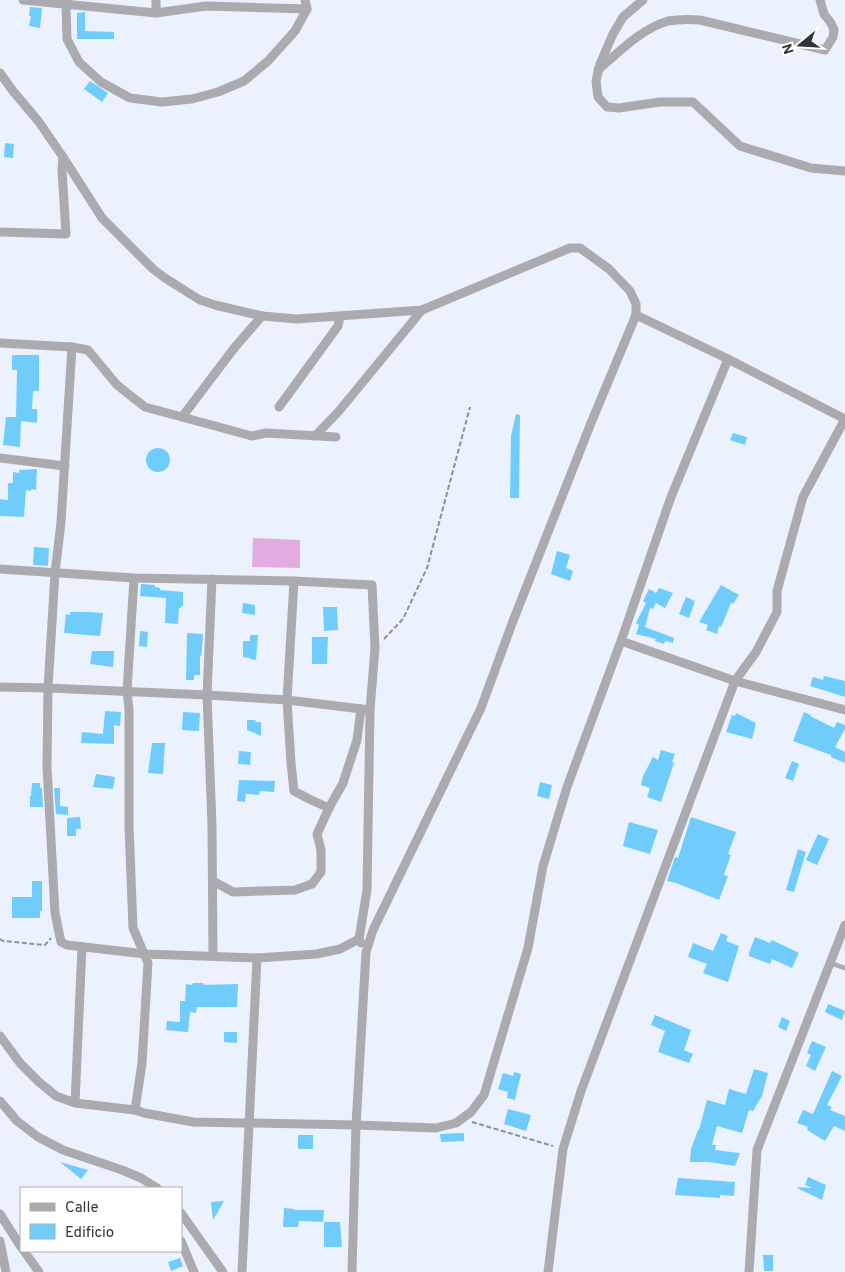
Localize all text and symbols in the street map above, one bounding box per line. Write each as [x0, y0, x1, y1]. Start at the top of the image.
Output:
north arrow [775, 20, 825, 70]
text: N [779, 41, 799, 56]
legend [20, 1187, 182, 1252]
text: Calle [65, 1199, 99, 1218]
text: Edificio [65, 1224, 114, 1243]

